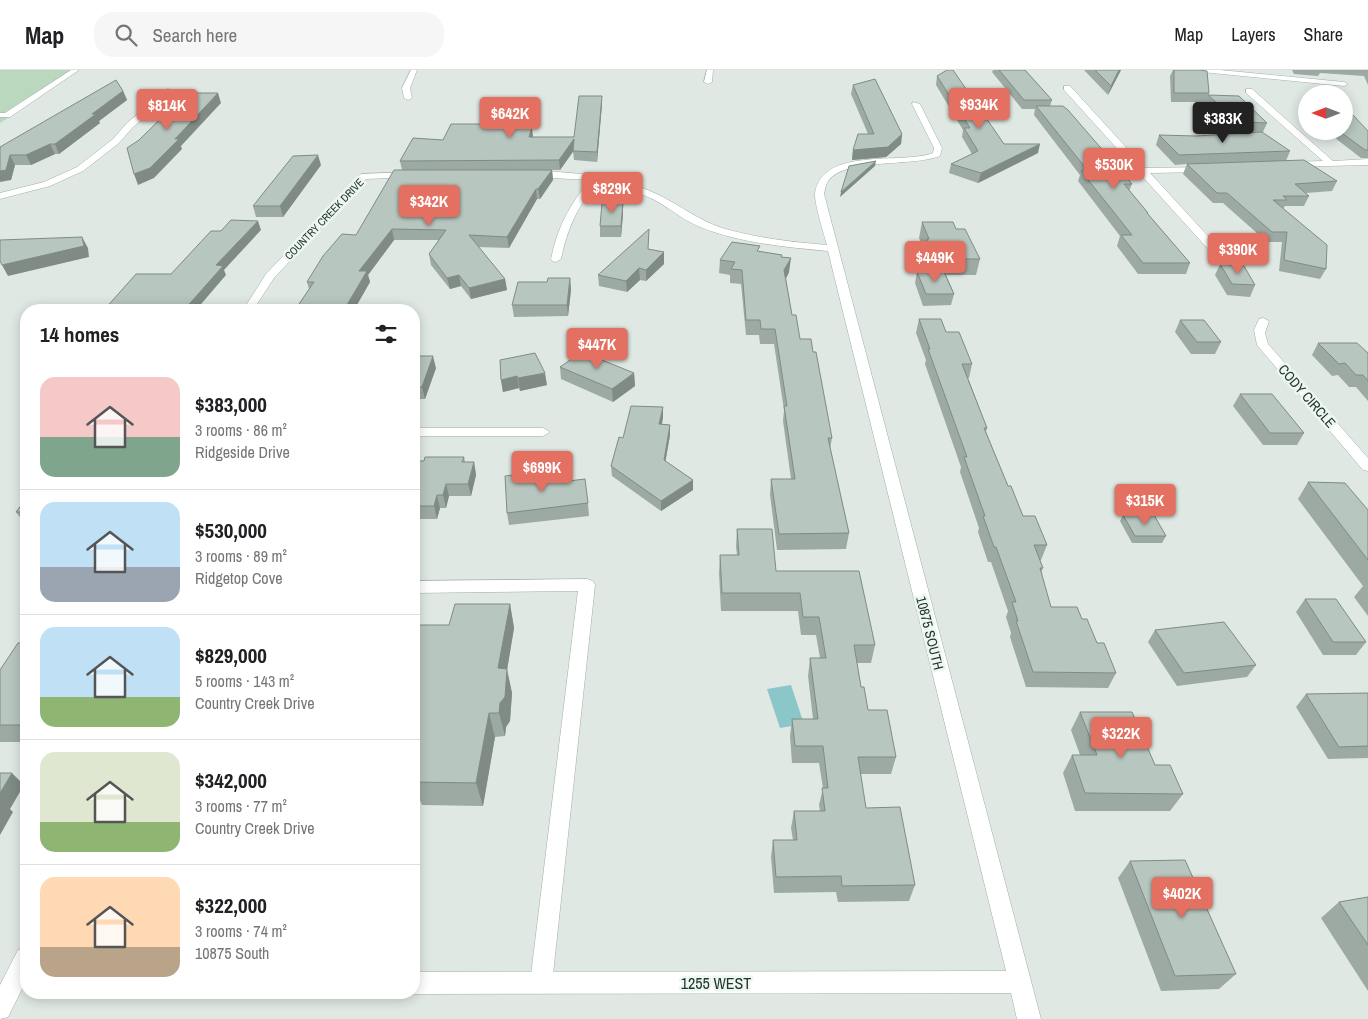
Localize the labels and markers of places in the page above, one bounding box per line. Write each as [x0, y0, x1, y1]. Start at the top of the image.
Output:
pin: $814K [132, 88, 202, 131]
pin: $934K [944, 88, 1014, 130]
pin: $642K [475, 97, 545, 139]
pin: $383K [1188, 102, 1258, 144]
pin: $530K [1079, 148, 1149, 190]
pin: $829K [577, 172, 647, 214]
pin: $342K [394, 184, 464, 227]
pin: $390K [1203, 232, 1273, 275]
pin: $449K [900, 240, 970, 283]
pin: $447K [562, 328, 632, 370]
pin: $699K [507, 450, 577, 493]
pin: $315K [1110, 484, 1180, 526]
pin: $322K [1086, 716, 1156, 759]
pin: $402K [1147, 876, 1217, 919]

